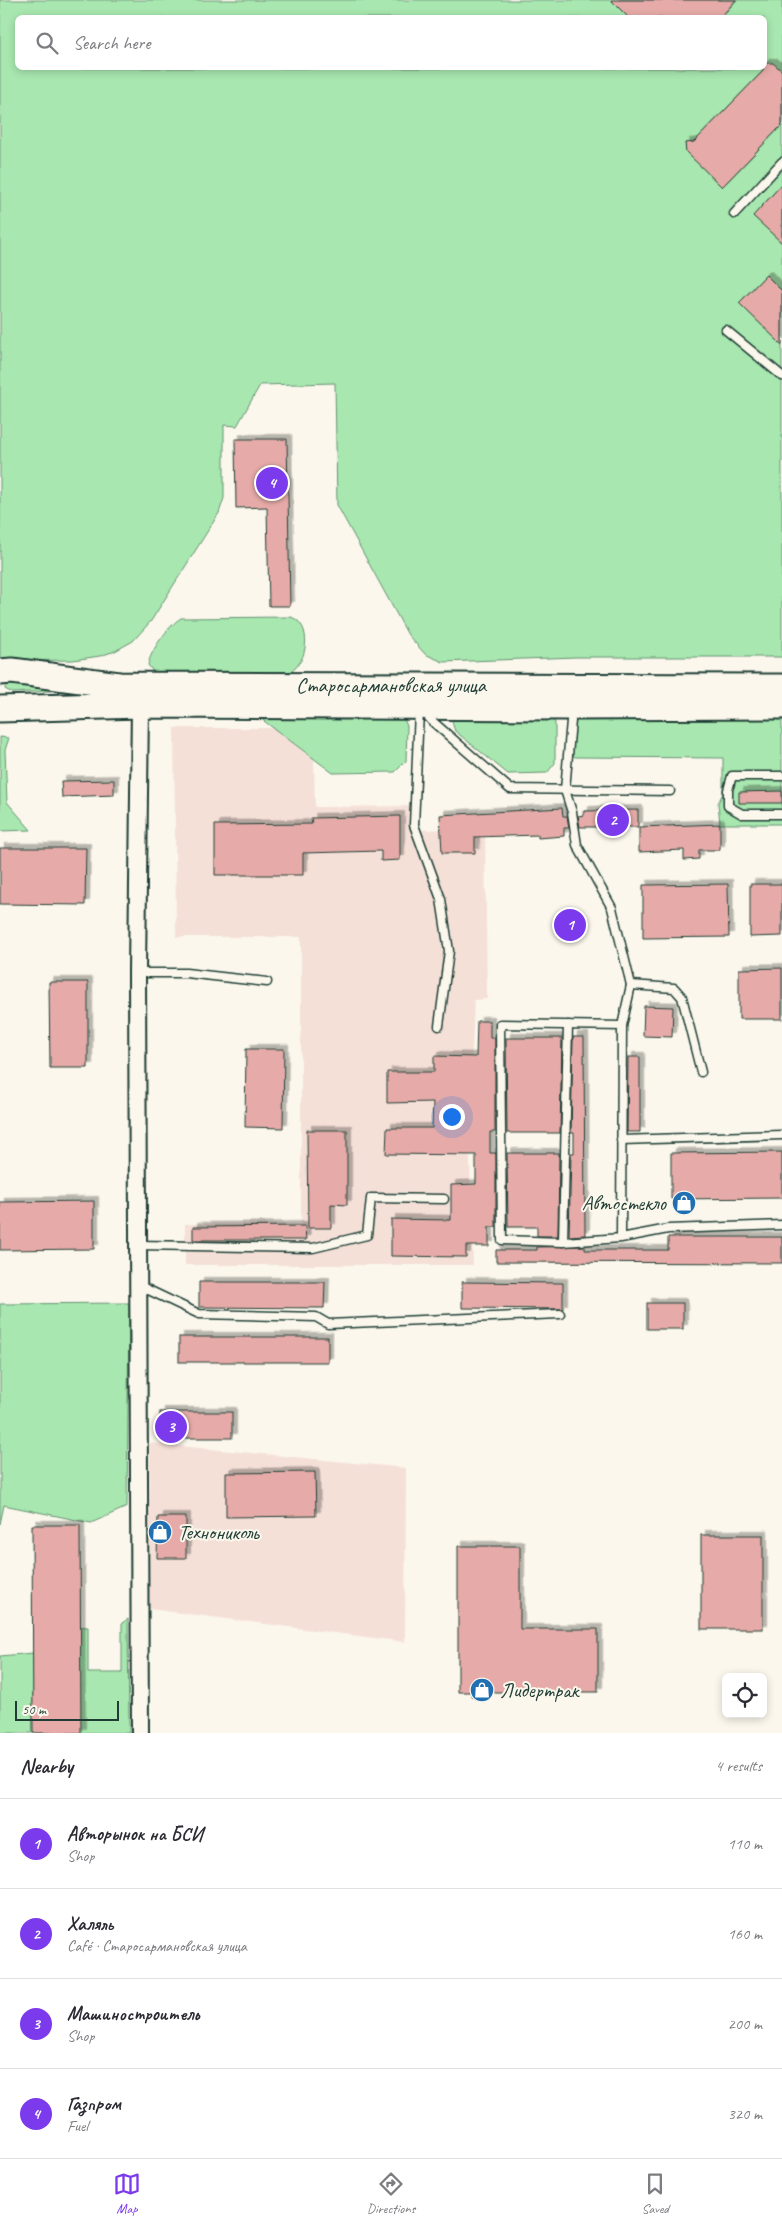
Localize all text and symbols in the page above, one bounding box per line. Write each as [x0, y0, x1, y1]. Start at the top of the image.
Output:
search box [15, 15, 767, 70]
icon: search [33, 29, 61, 57]
text: Search here [73, 31, 150, 55]
pin: 4 [256, 464, 288, 502]
street label: Старосармановская улица [296, 672, 488, 698]
pin: 2 [597, 801, 629, 839]
pin: 1 [554, 906, 586, 944]
your location [439, 1104, 465, 1130]
place label: Автостекло [582, 1190, 668, 1216]
shop icon: Автостекло [671, 1190, 697, 1216]
pin: 3 [155, 1408, 187, 1446]
shop icon: Технониколь [147, 1519, 173, 1545]
place label: Технониколь [178, 1519, 260, 1545]
map controls [722, 1673, 767, 1718]
button: locate [722, 1673, 767, 1718]
shop icon: Лидертрак [469, 1677, 495, 1703]
place label: Лидертрак [500, 1677, 581, 1703]
scale bar [15, 1698, 119, 1721]
text: 50 m [22, 1701, 46, 1718]
text: Nearby [20, 1753, 73, 1779]
text: 4 results [715, 1756, 762, 1776]
text: Авторынок на БСИ [67, 1822, 203, 1846]
text: 1 [32, 1834, 40, 1854]
text: 110 m [728, 1834, 762, 1854]
text: Shop [67, 1846, 94, 1866]
text: Халяль [67, 1912, 113, 1936]
text: 2 [32, 1924, 40, 1944]
text: 160 m [728, 1924, 762, 1944]
text: Café · Старосармановская улица [67, 1936, 247, 1956]
text: Машиностроитель [67, 2002, 200, 2026]
text: 3 [32, 2014, 40, 2034]
text: 200 m [728, 2014, 762, 2034]
text: Shop [67, 2026, 94, 2046]
text: Газпром [67, 2092, 121, 2116]
text: 4 [32, 2104, 40, 2124]
text: 320 m [728, 2104, 762, 2124]
text: Fuel [67, 2116, 88, 2136]
tab: Map [113, 2170, 141, 2217]
tab: Directions [367, 2170, 415, 2217]
tab: Saved [641, 2170, 669, 2217]

